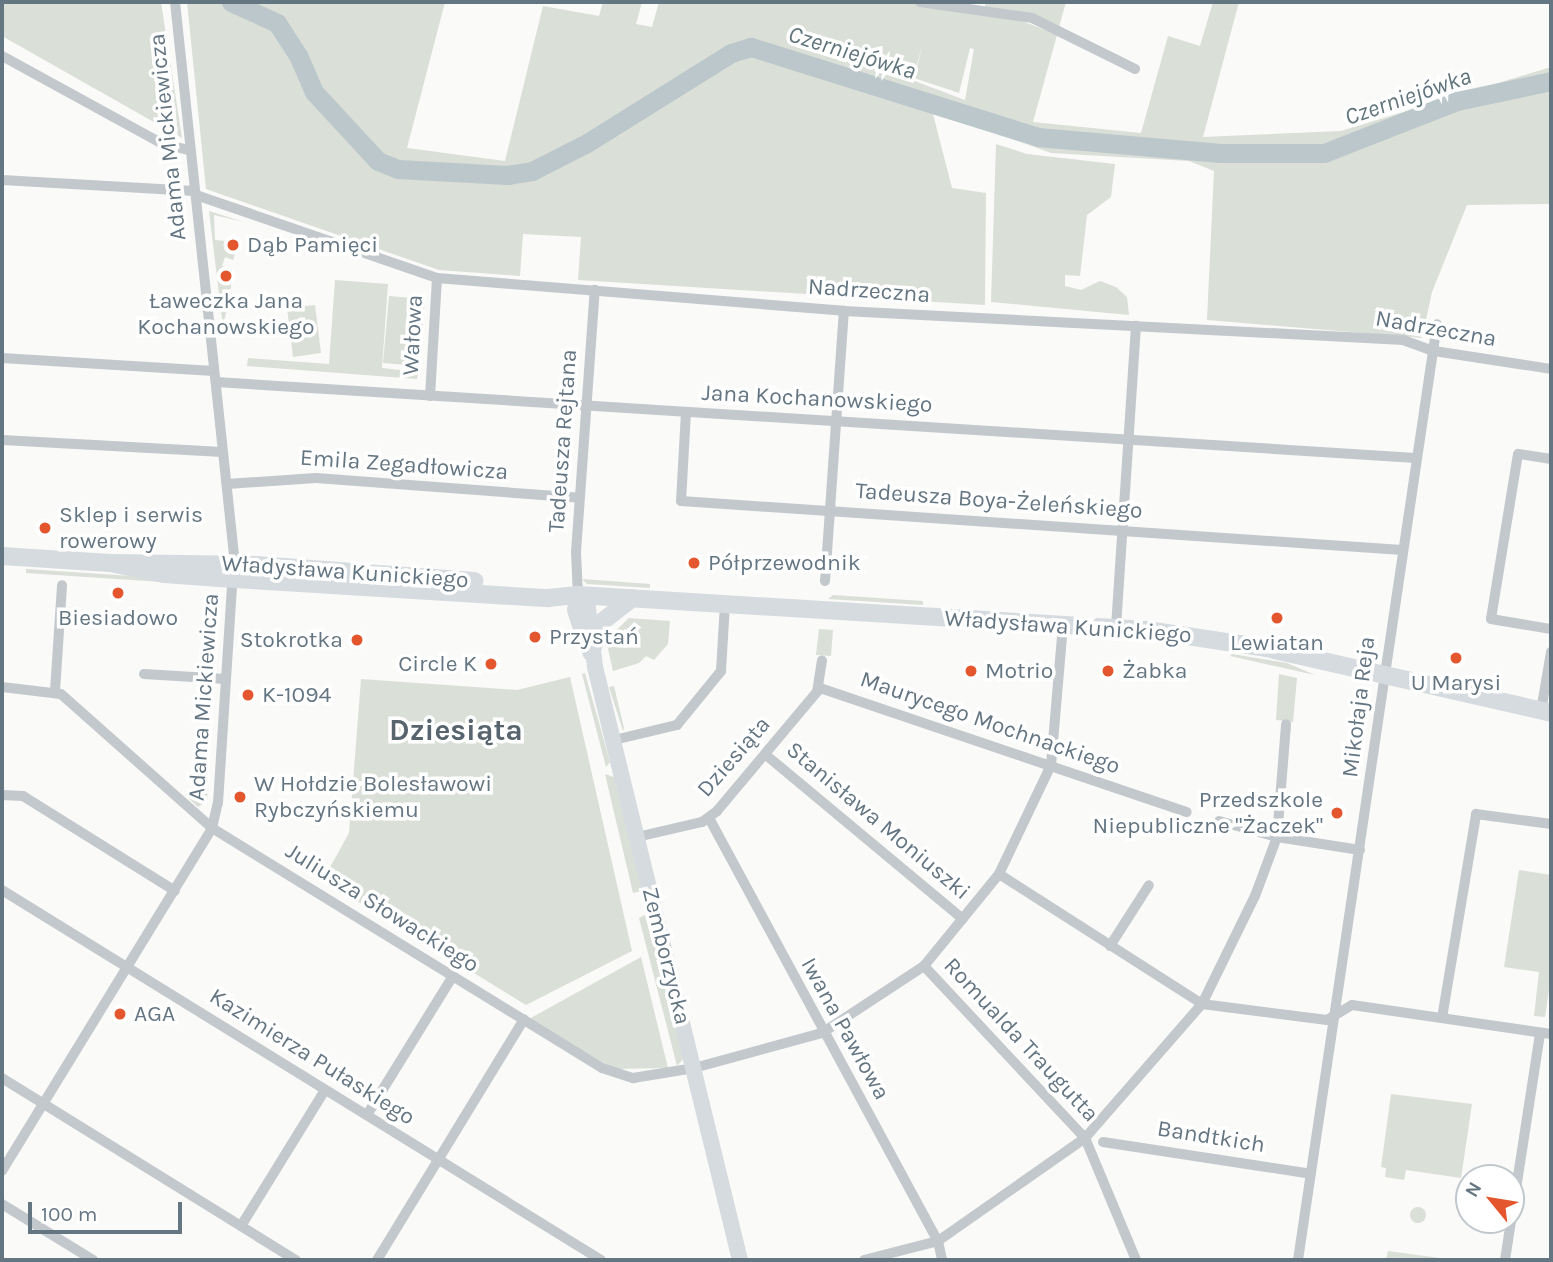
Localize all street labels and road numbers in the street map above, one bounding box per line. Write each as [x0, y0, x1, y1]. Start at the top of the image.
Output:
street label: Adama Mickiewicza [143, 32, 193, 242]
street label: Nadrzeczna [807, 273, 931, 309]
street label: Wałowa [397, 294, 429, 376]
street label: Nadrzeczna [1373, 305, 1499, 353]
street label: Tadeusza Rejtana [543, 348, 583, 534]
street label: Jana Kochanowskiego [701, 379, 933, 419]
street label: Emila Zegadłowicza [299, 444, 509, 486]
street label: Tadeusza Boya-Żeleńskiego [855, 477, 1143, 525]
street label: Władysława Kunickiego [221, 550, 469, 594]
street label: Adama Mickiewicza [183, 592, 225, 802]
street label: Władysława Kunickiego [944, 605, 1192, 649]
street label: Mikołaja Reja [1337, 635, 1381, 779]
street label: Maurycego Mochnackiego [856, 665, 1124, 781]
street label: Dziesiąta [692, 711, 776, 803]
street label: Stanisława Moniuszki [780, 736, 976, 906]
street label: Juliusza Słowackiego [280, 837, 484, 979]
street label: Zemborzycka [636, 884, 696, 1028]
street label: Romualda Traugutta [938, 952, 1104, 1128]
street label: Iwana Pawłowa [795, 953, 895, 1105]
street label: Kazimierza Pułaskiego [204, 983, 420, 1131]
street label: Bandtkich [1155, 1115, 1267, 1159]

